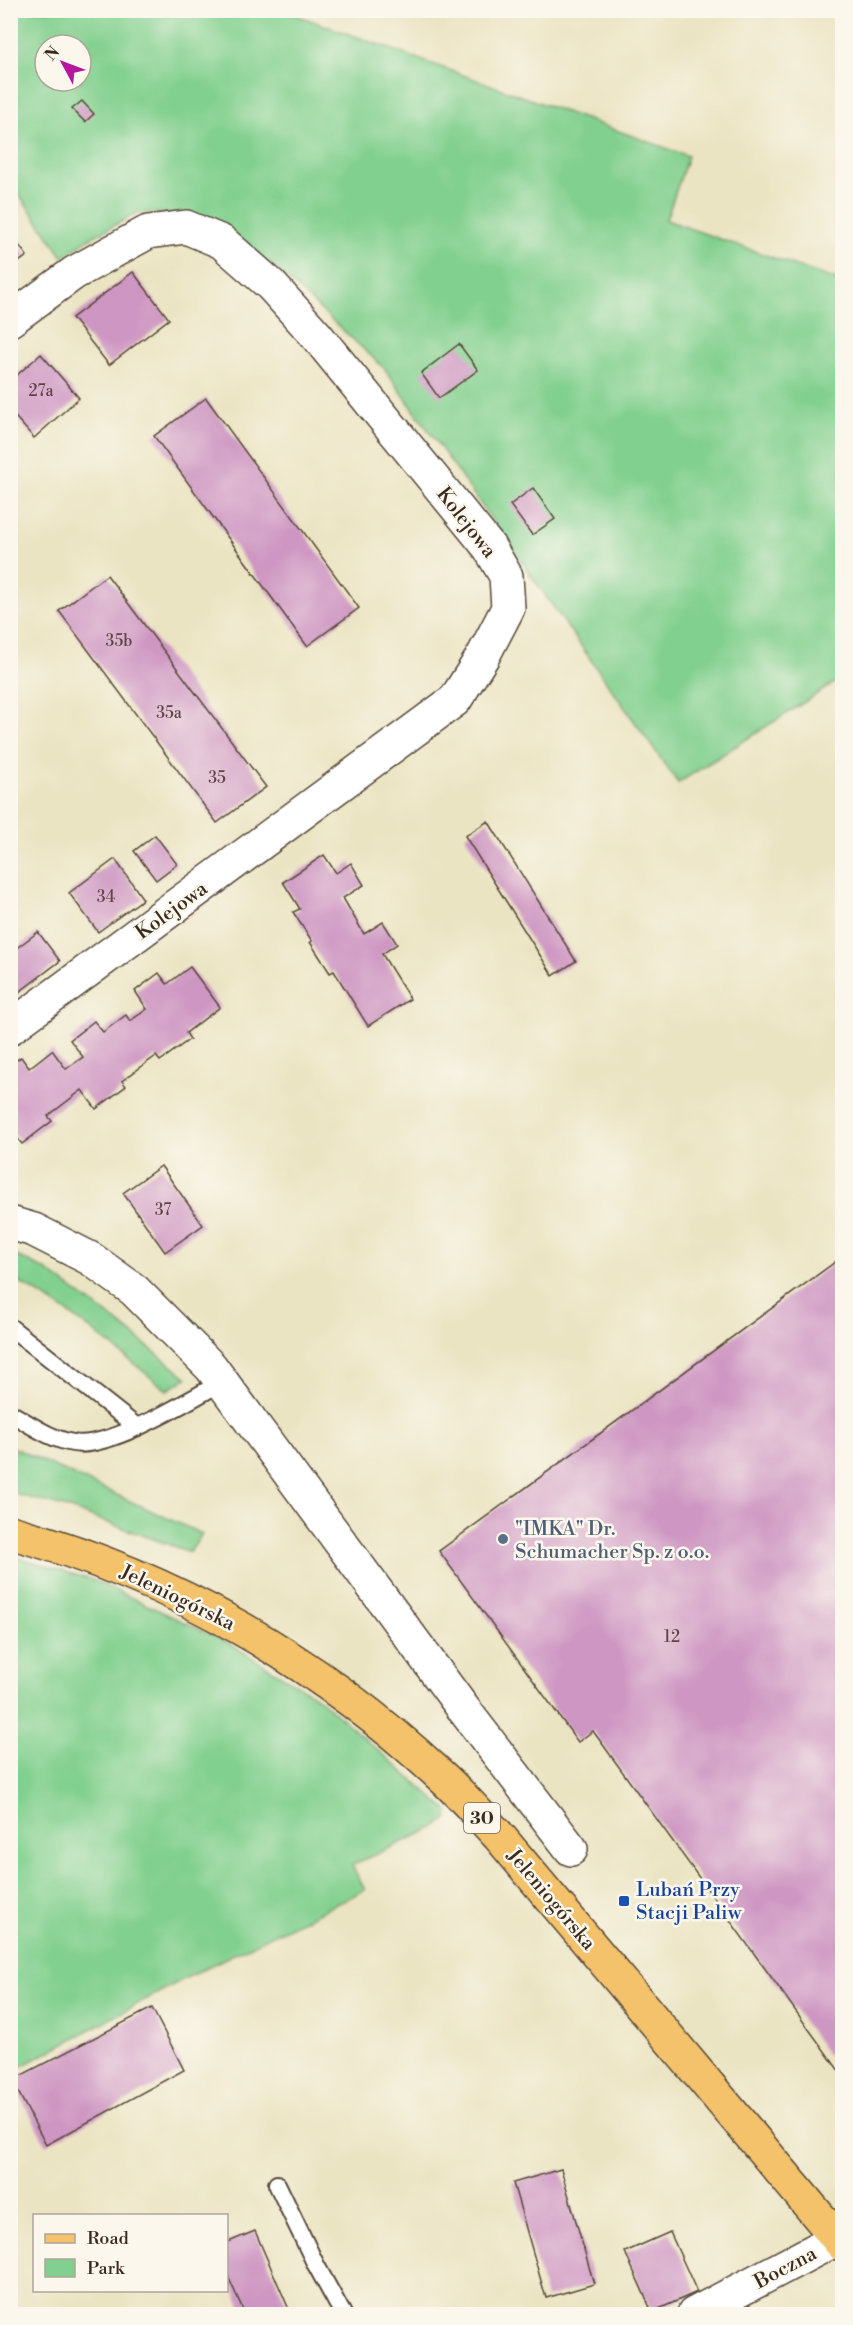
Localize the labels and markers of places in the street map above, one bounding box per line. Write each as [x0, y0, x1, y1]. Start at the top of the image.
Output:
place label: "IMKA" Dr. Schumacher Sp. z o.o. [515, 1517, 709, 1565]
marker: "IMKA" Dr. Schumacher Sp. z o.o. [496, 1532, 510, 1546]
place label: Lubań Przy Stacji Paliw [636, 1878, 743, 1926]
marker: Lubań Przy Stacji Paliw [617, 1894, 631, 1908]

